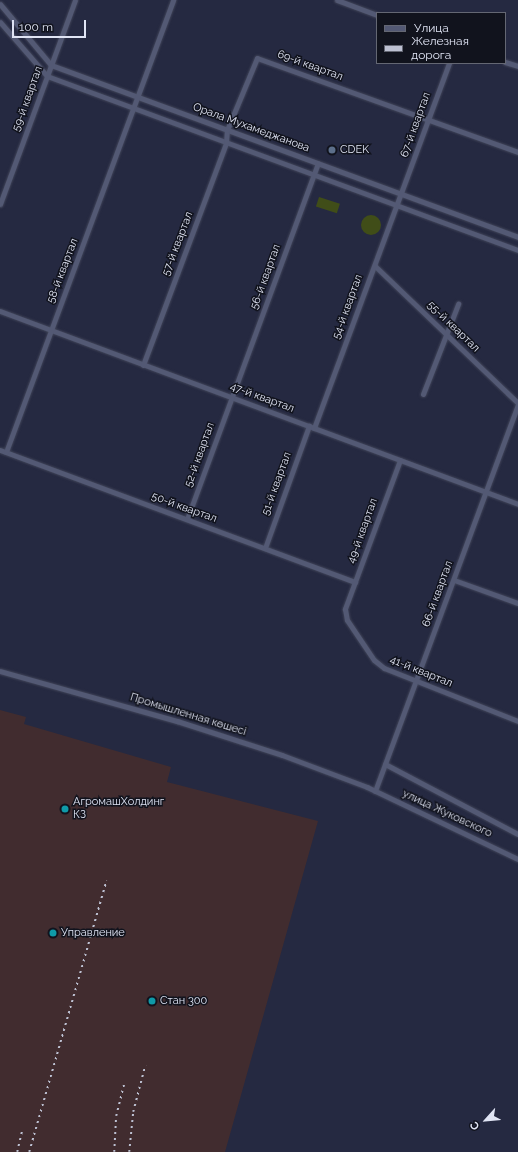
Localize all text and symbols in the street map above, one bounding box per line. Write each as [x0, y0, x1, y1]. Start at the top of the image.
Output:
scale bar [14, 12, 88, 38]
legend [376, 12, 506, 64]
text: 100 m [19, 20, 53, 34]
text: Улица [414, 21, 449, 35]
text: Железная дорога [411, 34, 469, 62]
street label: 69-й квартал [275, 48, 345, 84]
street label: 59-й квартал [10, 65, 46, 133]
street label: 67-й квартал [398, 91, 434, 159]
street label: Орала Мухамеджанова [191, 101, 311, 155]
place label: CDEK [340, 143, 369, 157]
marker: CDEK [327, 145, 337, 155]
street label: 57-й квартал [160, 210, 196, 278]
street label: 58-й квартал [45, 237, 81, 305]
street label: 56-й квартал [248, 243, 284, 311]
street label: 54-й квартал [330, 273, 366, 341]
street label: 55-й квартал [424, 299, 482, 355]
street label: 47-й квартал [228, 380, 296, 416]
street label: 52-й квартал [182, 421, 218, 489]
street label: 51-й квартал [259, 451, 295, 517]
street label: 50-й квартал [150, 490, 218, 526]
street label: 49-й квартал [345, 497, 381, 565]
street label: 66-й квартал [420, 559, 456, 629]
street label: 41-й квартал [388, 653, 454, 691]
street label: Промышленная көшесі [128, 691, 248, 739]
street label: улица Жуковского [400, 787, 494, 841]
place label: АгромашХолдинг КЗ [73, 796, 164, 822]
marker: АгромашХолдинг КЗ [60, 804, 70, 814]
place label: Управление [61, 926, 125, 940]
marker: Управление [48, 928, 58, 938]
place label: Стан 300 [160, 994, 207, 1008]
marker: Стан 300 [147, 996, 157, 1006]
north arrow [466, 1100, 506, 1140]
text: С [467, 1119, 482, 1132]

